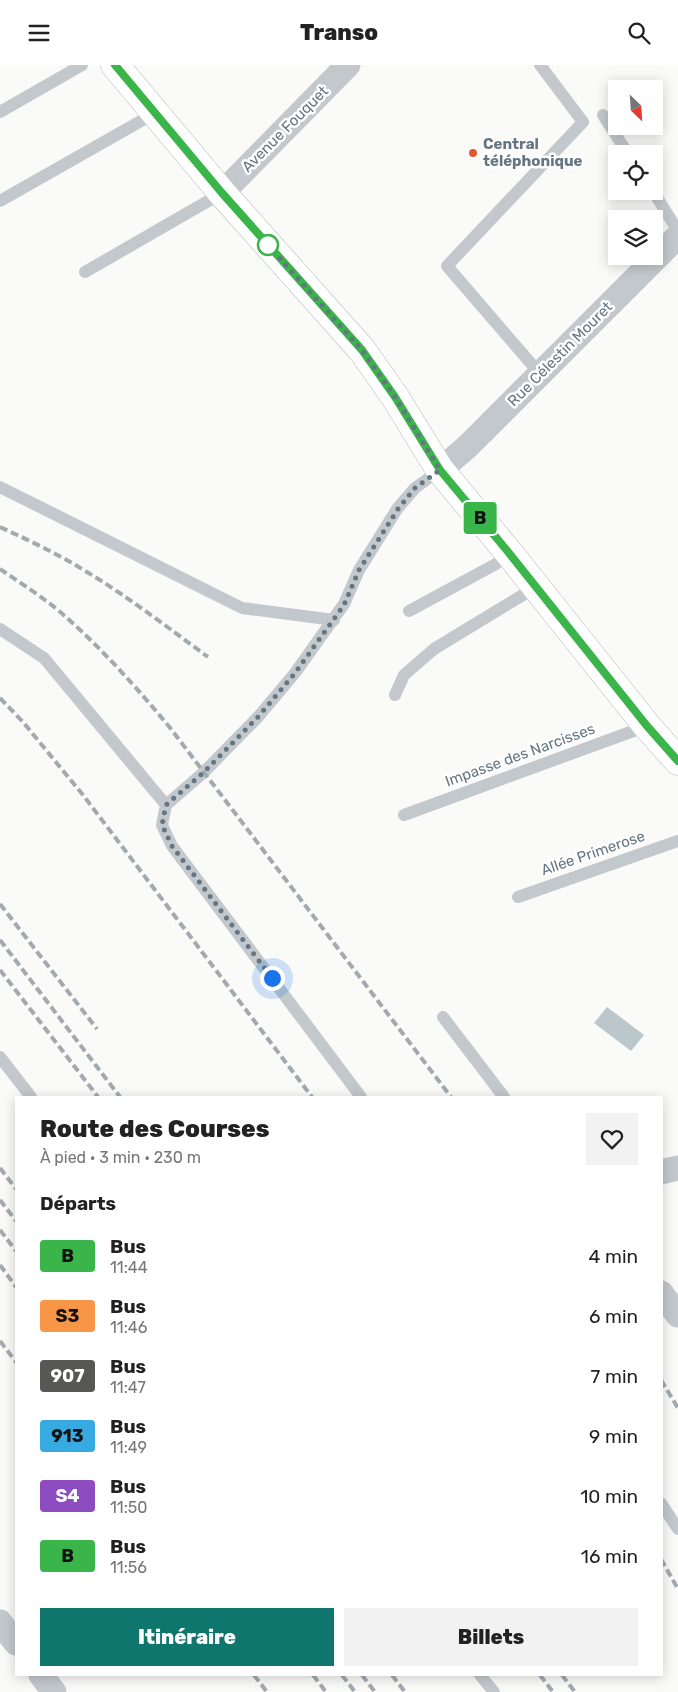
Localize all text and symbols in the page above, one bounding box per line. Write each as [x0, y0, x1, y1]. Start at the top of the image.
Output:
icon: menu [25, 19, 53, 47]
text: Transo [300, 19, 378, 46]
icon: search [625, 19, 653, 47]
north arrow [608, 80, 662, 135]
map controls [608, 80, 663, 265]
street label: Avenue Fouquet [238, 82, 332, 176]
place label: Central téléphonique [483, 135, 583, 170]
button: locate [608, 145, 663, 200]
marker: Central téléphonique [467, 147, 479, 159]
button: layers [608, 210, 663, 265]
unlabelled marker [257, 234, 279, 256]
street label: Rue Célestin Mouret [504, 298, 616, 410]
line badge: B [464, 502, 496, 534]
text: B [474, 507, 486, 529]
street label: Impasse des Narcisses [443, 719, 598, 791]
street label: Allée Primerose [539, 827, 647, 879]
your location [260, 966, 285, 991]
button: heart [586, 1113, 638, 1165]
text: Route des Courses [40, 1115, 269, 1143]
text: À pied · 3 min · 230 m [40, 1148, 201, 1167]
text: Départs [40, 1192, 116, 1215]
text: Bus [110, 1235, 146, 1258]
text: B [61, 1245, 74, 1267]
text: 4 min [589, 1245, 638, 1268]
text: 11:44 [110, 1258, 148, 1277]
text: Bus [110, 1295, 146, 1318]
text: S3 [56, 1305, 79, 1327]
text: 6 min [589, 1305, 638, 1328]
text: 11:46 [110, 1318, 147, 1337]
text: Bus [110, 1355, 146, 1378]
text: 907 [50, 1365, 85, 1387]
text: 7 min [591, 1365, 638, 1388]
text: 11:47 [110, 1378, 146, 1397]
text: Bus [110, 1415, 146, 1438]
text: 913 [51, 1425, 84, 1447]
text: 9 min [589, 1425, 638, 1448]
text: 11:49 [110, 1438, 147, 1457]
text: Bus [110, 1475, 146, 1498]
text: S4 [55, 1485, 80, 1507]
text: 10 min [580, 1485, 638, 1508]
text: 11:50 [110, 1498, 147, 1517]
text: Bus [110, 1535, 146, 1558]
text: B [61, 1545, 74, 1567]
text: 16 min [581, 1545, 638, 1568]
text: 11:56 [110, 1558, 147, 1577]
button: Itinéraire [40, 1608, 334, 1666]
button: Billets [344, 1608, 638, 1666]

